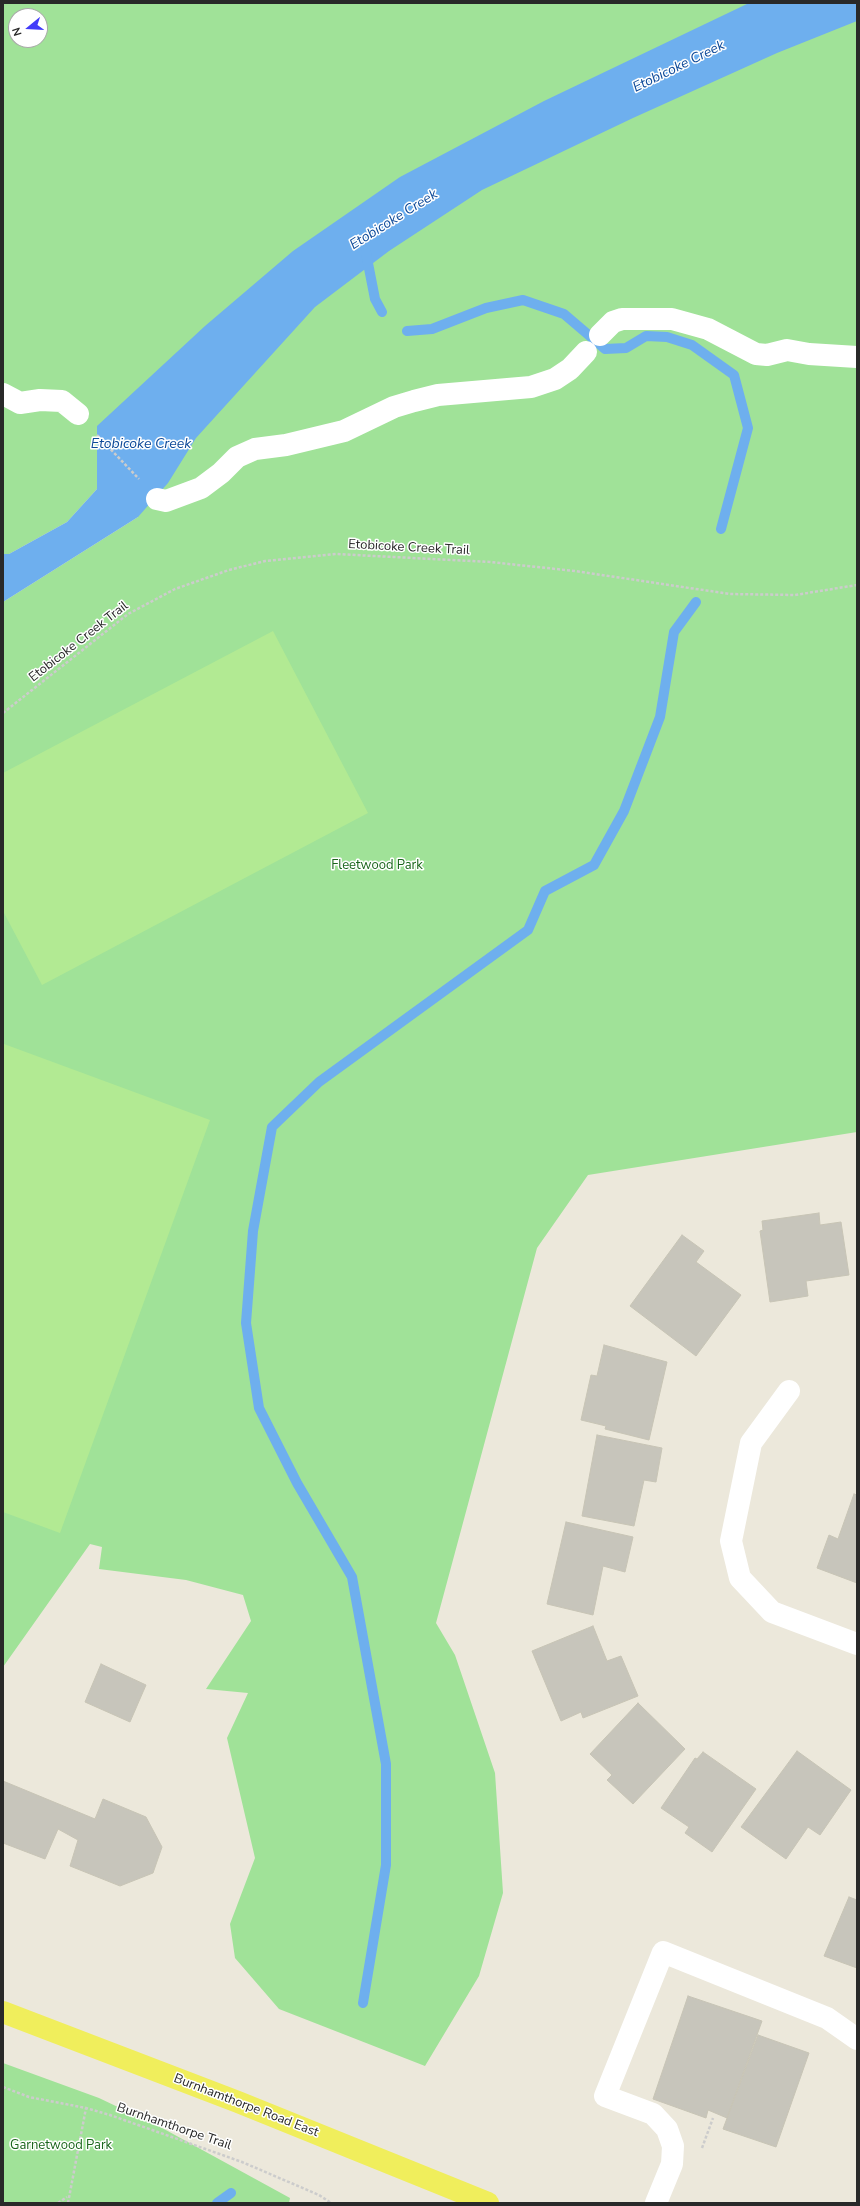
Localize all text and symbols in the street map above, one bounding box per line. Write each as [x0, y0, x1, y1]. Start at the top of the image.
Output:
north arrow [8, 8, 48, 48]
text: N [9, 25, 25, 38]
water label: Etobicoke Creek [630, 37, 728, 97]
water label: Etobicoke Creek [347, 186, 441, 254]
water label: Etobicoke Creek [91, 437, 191, 453]
street label: Etobicoke Creek Trail [348, 537, 470, 559]
street label: Etobicoke Creek Trail [26, 598, 132, 686]
park label: Fleetwood Park [331, 858, 423, 874]
street label: Burnhamthorpe Road East [171, 2071, 321, 2141]
street label: Burnhamthorpe Trail [115, 2100, 233, 2154]
park label: Garnetwood Park [10, 2138, 112, 2154]

